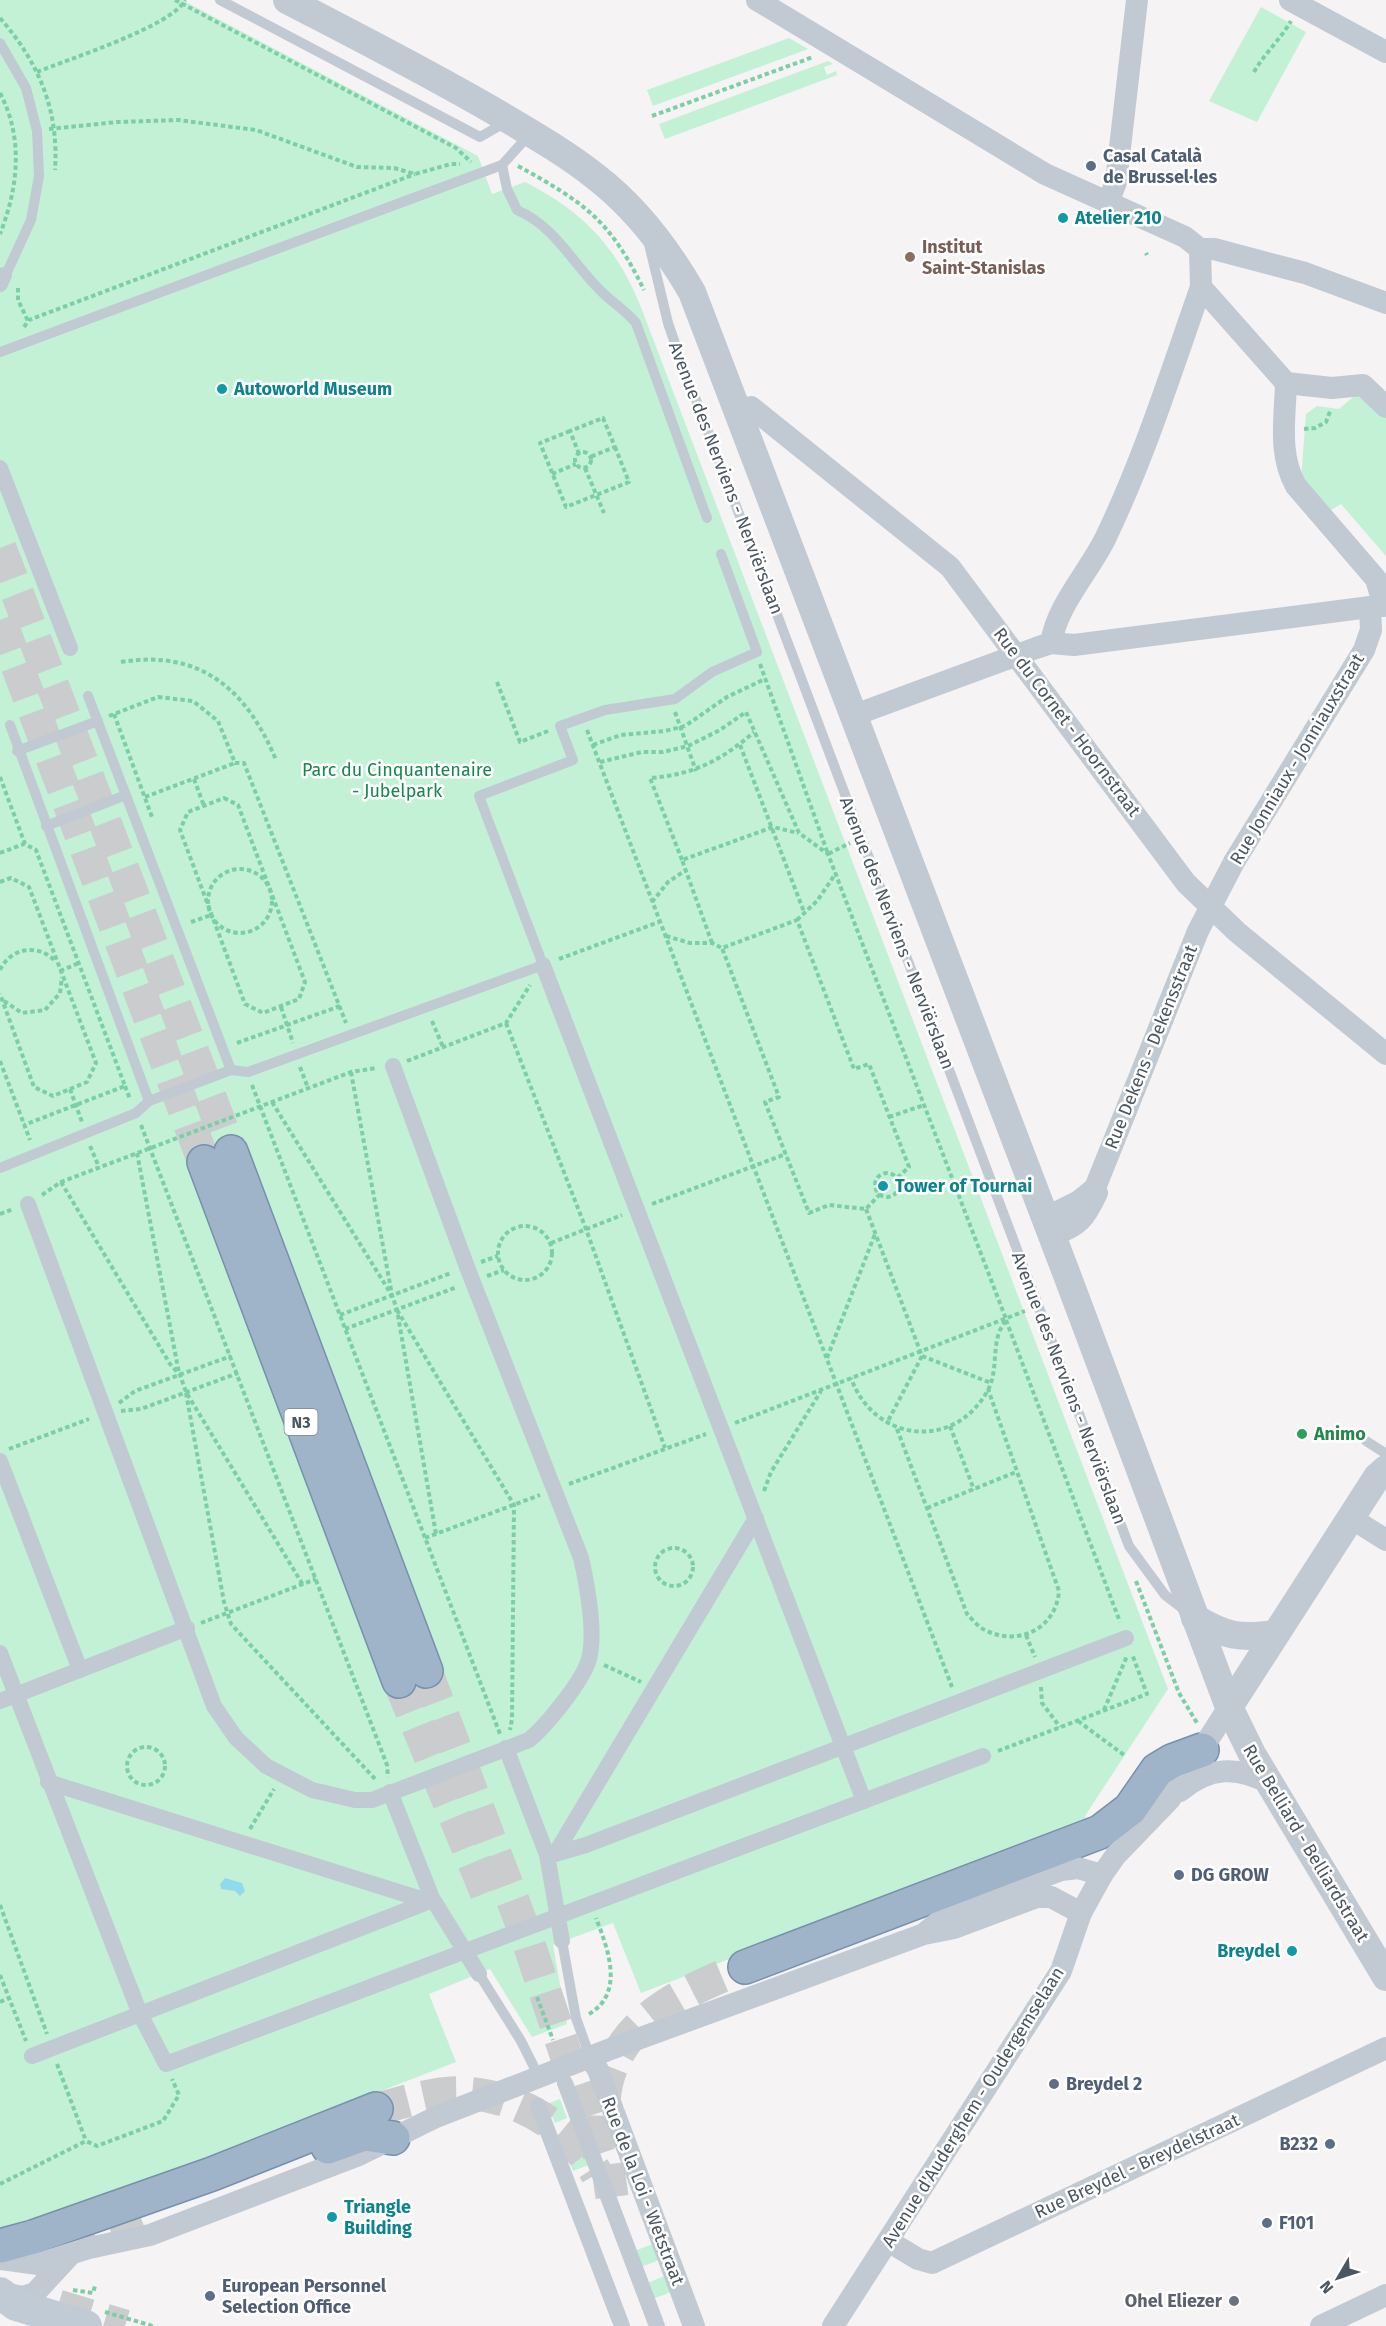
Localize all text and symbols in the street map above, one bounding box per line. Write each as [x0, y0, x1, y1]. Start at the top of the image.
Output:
place label: Casal Català de Brussel·les [1103, 145, 1217, 188]
marker: Casal Català de Brussel·les [1084, 159, 1098, 173]
place label: Atelier 210 [1074, 207, 1162, 229]
marker: Atelier 210 [1056, 211, 1070, 225]
place label: Institut Saint-Stanislas [922, 236, 1045, 279]
marker: Institut Saint-Stanislas [903, 250, 917, 264]
street label: Avenue des Nerviens - Nerviërslaan [664, 339, 788, 617]
place label: Autoworld Museum [233, 378, 392, 400]
marker: Autoworld Museum [215, 382, 229, 396]
street label: Rue du Cornet - Hoornstraat [989, 623, 1146, 821]
street label: Rue Jonniaux - Jonniauxstraat [1225, 649, 1369, 868]
park label: Parc du Cinquantenaire - Jubelpark [302, 759, 492, 802]
street label: Avenue des Nerviens - Nerviërslaan [835, 794, 959, 1072]
street label: Rue Dekens - Dekensstraat [1100, 941, 1202, 1152]
place label: Tower of Tournai [895, 1175, 1032, 1197]
marker: Tower of Tournai [876, 1179, 890, 1193]
street label: Avenue des Nerviens - Nerviërslaan [1007, 1249, 1131, 1527]
road number: N3 [284, 1409, 318, 1435]
place label: Animo [1313, 1423, 1366, 1445]
marker: Animo [1295, 1427, 1309, 1441]
street label: Rue Belliard - Belliardstraat [1238, 1740, 1374, 1946]
place label: DG GROW [1191, 1864, 1270, 1886]
marker: DG GROW [1172, 1868, 1186, 1882]
place label: Breydel [1217, 1940, 1281, 1962]
marker: Breydel [1285, 1944, 1299, 1958]
street label: Avenue d'Auderghem - Oudergemselaan [877, 1963, 1069, 2251]
place label: Breydel 2 [1066, 2073, 1142, 2095]
marker: Breydel 2 [1047, 2077, 1061, 2091]
street label: Rue de la Loi - Wetstraat [597, 2094, 689, 2289]
street label: Rue Breydel - Breydelstraat [1031, 2109, 1243, 2223]
place label: B232 [1279, 2133, 1318, 2155]
marker: B232 [1323, 2137, 1337, 2151]
place label: Triangle Building [344, 2196, 412, 2239]
marker: Triangle Building [325, 2210, 339, 2224]
place label: F101 [1279, 2212, 1314, 2234]
marker: F101 [1260, 2216, 1274, 2230]
north arrow [1308, 2248, 1368, 2308]
place label: European Personnel Selection Office [222, 2275, 387, 2318]
text: N [1316, 2277, 1337, 2297]
marker: European Personnel Selection Office [203, 2289, 217, 2303]
place label: Ohel Eliezer [1125, 2290, 1223, 2312]
marker: Ohel Eliezer [1227, 2294, 1241, 2308]

